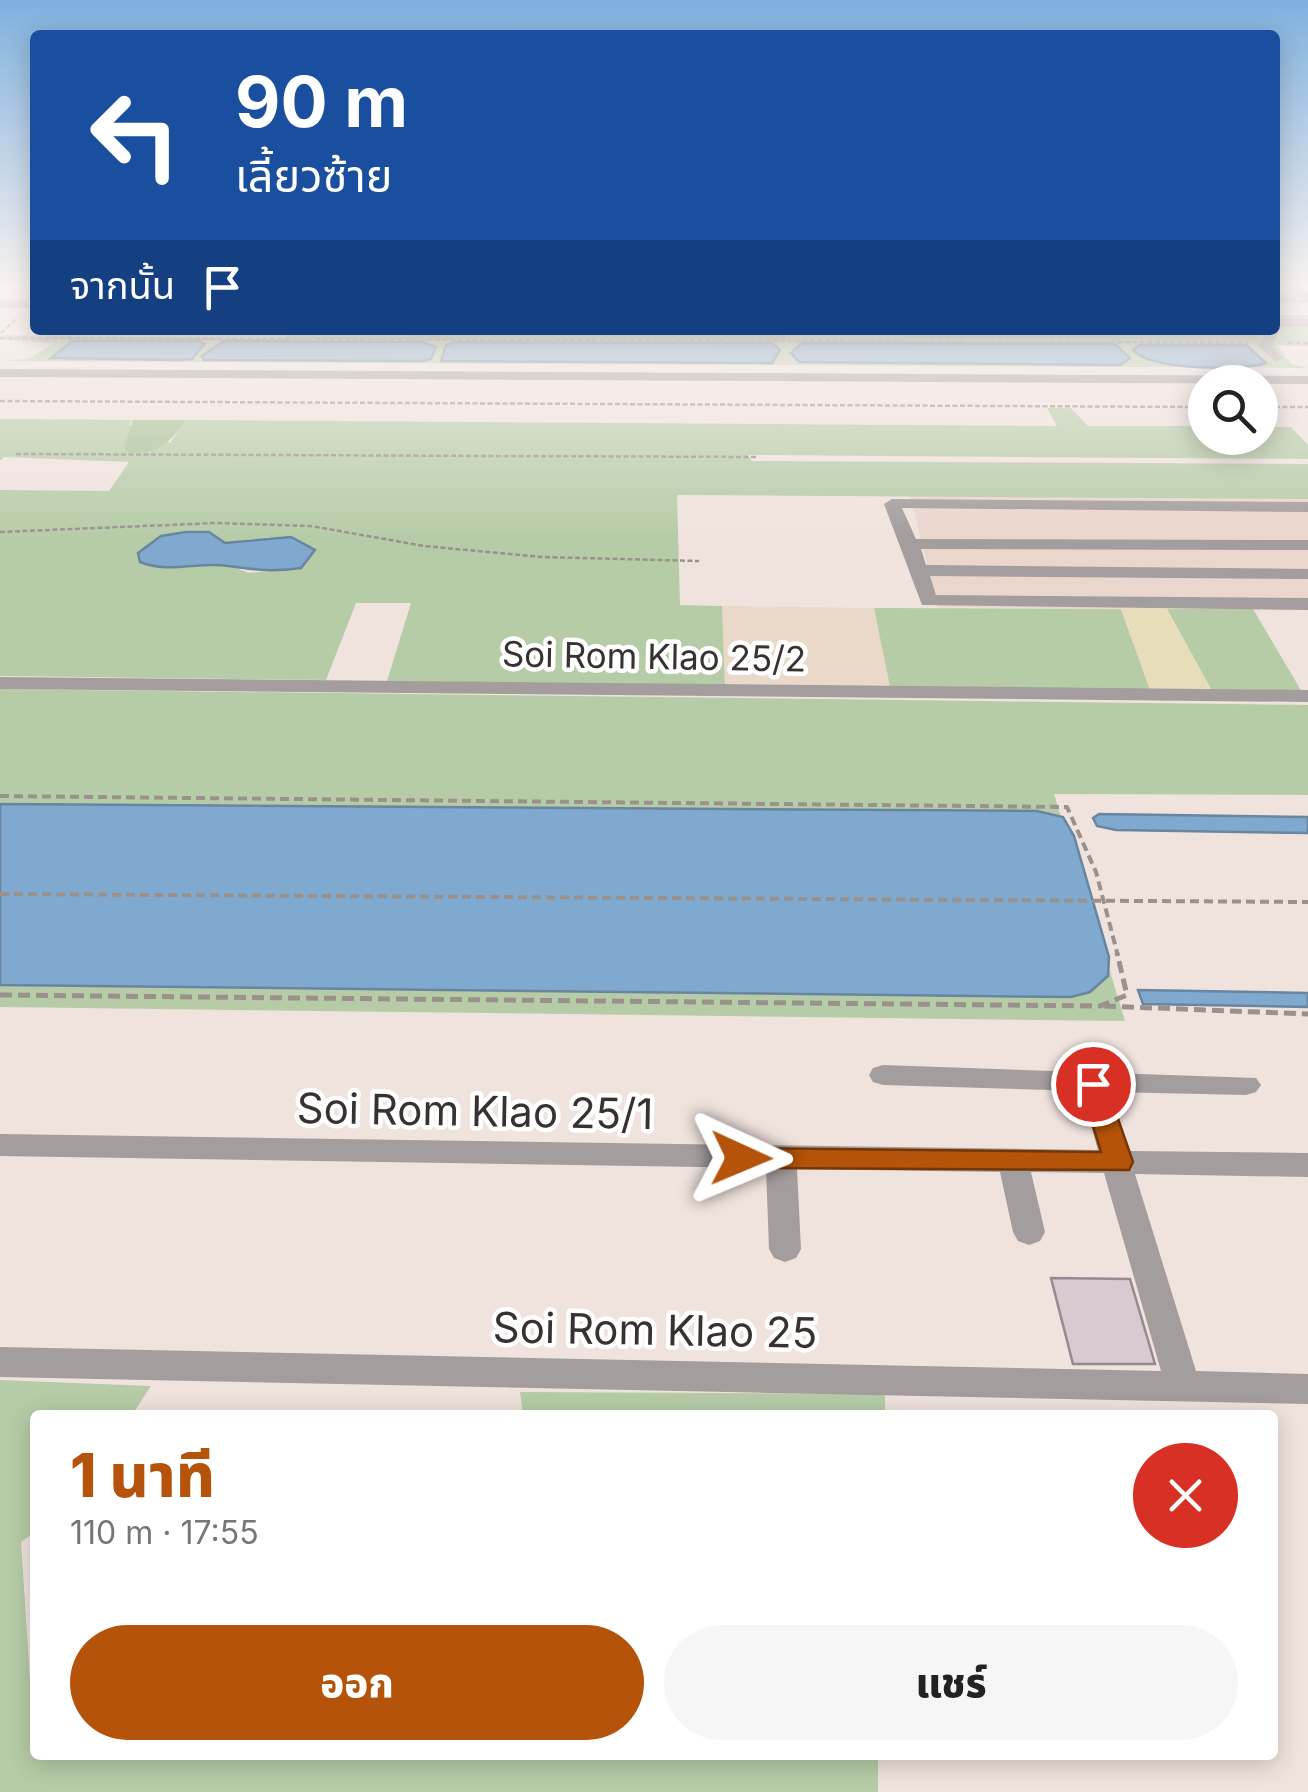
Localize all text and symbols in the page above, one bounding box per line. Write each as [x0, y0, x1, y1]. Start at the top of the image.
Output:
text: 90 m [235, 59, 408, 144]
icon: left [70, 70, 200, 200]
text: เลี้ยวซ้าย [235, 148, 392, 203]
icon: arrive [195, 260, 250, 315]
text: จากนั้น [70, 262, 175, 308]
map controls [1188, 365, 1278, 455]
button: search [1188, 365, 1278, 455]
street label: Soi Rom Klao 25/2 [502, 632, 807, 680]
pin [1051, 1042, 1136, 1127]
icon: arrive [1066, 1057, 1121, 1112]
street label: Soi Rom Klao 25/1 [296, 1082, 654, 1139]
position arrow [689, 1106, 793, 1210]
street label: Soi Rom Klao 25 [492, 1301, 818, 1358]
text: 1 นาที [70, 1439, 215, 1511]
button: close [1133, 1443, 1238, 1548]
text: 110 m · 17:55 [70, 1513, 259, 1552]
button: ออก [70, 1625, 644, 1740]
button: แชร์ [664, 1625, 1238, 1740]

